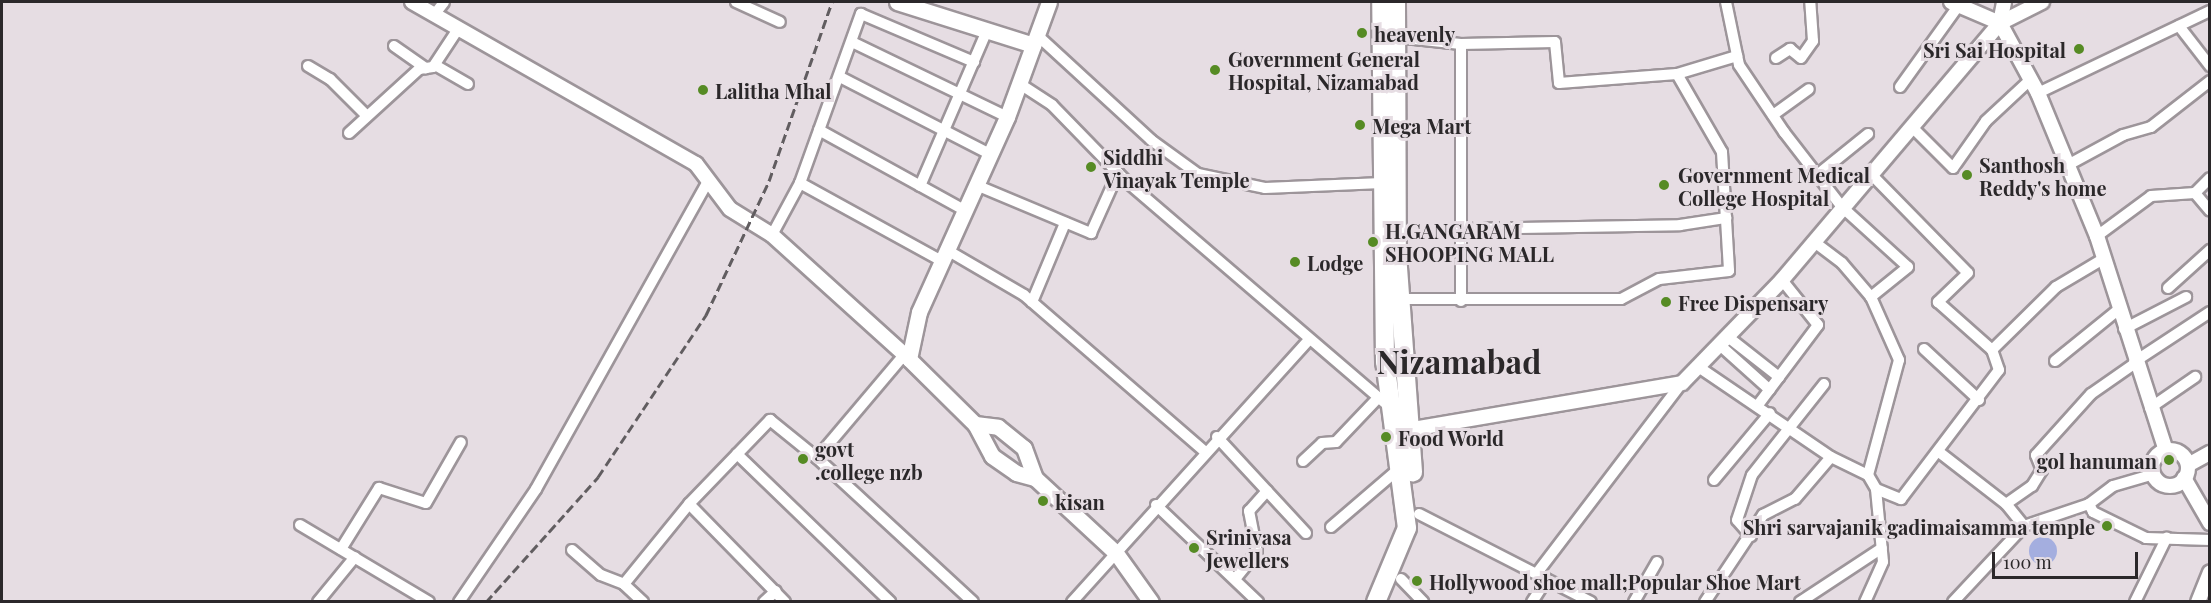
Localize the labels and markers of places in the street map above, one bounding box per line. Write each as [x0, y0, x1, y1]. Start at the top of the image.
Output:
place label: heavenly [1374, 21, 1455, 45]
marker: heavenly [1355, 26, 1369, 40]
place label: Sri Sai Hospital [1923, 37, 2066, 61]
marker: Sri Sai Hospital [2070, 40, 2088, 58]
place label: Government General Hospital, Nizamabad [1228, 46, 1420, 93]
marker: Government General Hospital, Nizamabad [1206, 61, 1224, 79]
place label: Lalitha Mhal [715, 78, 832, 102]
marker: Lalitha Mhal [696, 83, 710, 97]
place label: Mega Mart [1372, 113, 1471, 137]
marker: Mega Mart [1353, 118, 1367, 132]
place label: Siddhi Vinayak Temple [1103, 144, 1250, 191]
place label: Santhosh Reddy's home [1979, 152, 2107, 199]
marker: Siddhi Vinayak Temple [1084, 160, 1098, 174]
place label: Government Medical College Hospital [1678, 162, 1870, 209]
marker: Santhosh Reddy's home [1960, 168, 1974, 182]
marker: Government Medical College Hospital [1655, 176, 1673, 194]
place label: H.GANGARAM SHOOPING MALL [1385, 219, 1554, 266]
marker: H.GANGARAM SHOOPING MALL [1366, 235, 1380, 249]
place label: Lodge [1307, 250, 1363, 274]
marker: Lodge [1288, 255, 1302, 269]
place label: Free Dispensary [1678, 290, 1828, 314]
marker: Free Dispensary [1659, 295, 1673, 309]
place label: Food World [1398, 425, 1505, 449]
marker: Food World [1379, 430, 1393, 444]
place label: govt .college nzb [815, 436, 923, 483]
place label: gol hanuman [2037, 448, 2157, 472]
marker: govt .college nzb [796, 452, 810, 466]
marker: gol hanuman [2162, 453, 2176, 467]
place label: kisan [1055, 489, 1105, 513]
marker: kisan [1036, 494, 1050, 508]
place label: Shri sarvajanik gadimaisamma temple [1742, 514, 2095, 538]
marker: Shri sarvajanik gadimaisamma temple [2100, 519, 2114, 533]
place label: Srinivasa Jewellers [1206, 524, 1292, 571]
marker: Srinivasa Jewellers [1187, 541, 1201, 555]
place label: Hollywood shoe mall;Popular Shoe Mart [1429, 569, 1801, 593]
marker: Hollywood shoe mall;Popular Shoe Mart [1410, 574, 1424, 588]

